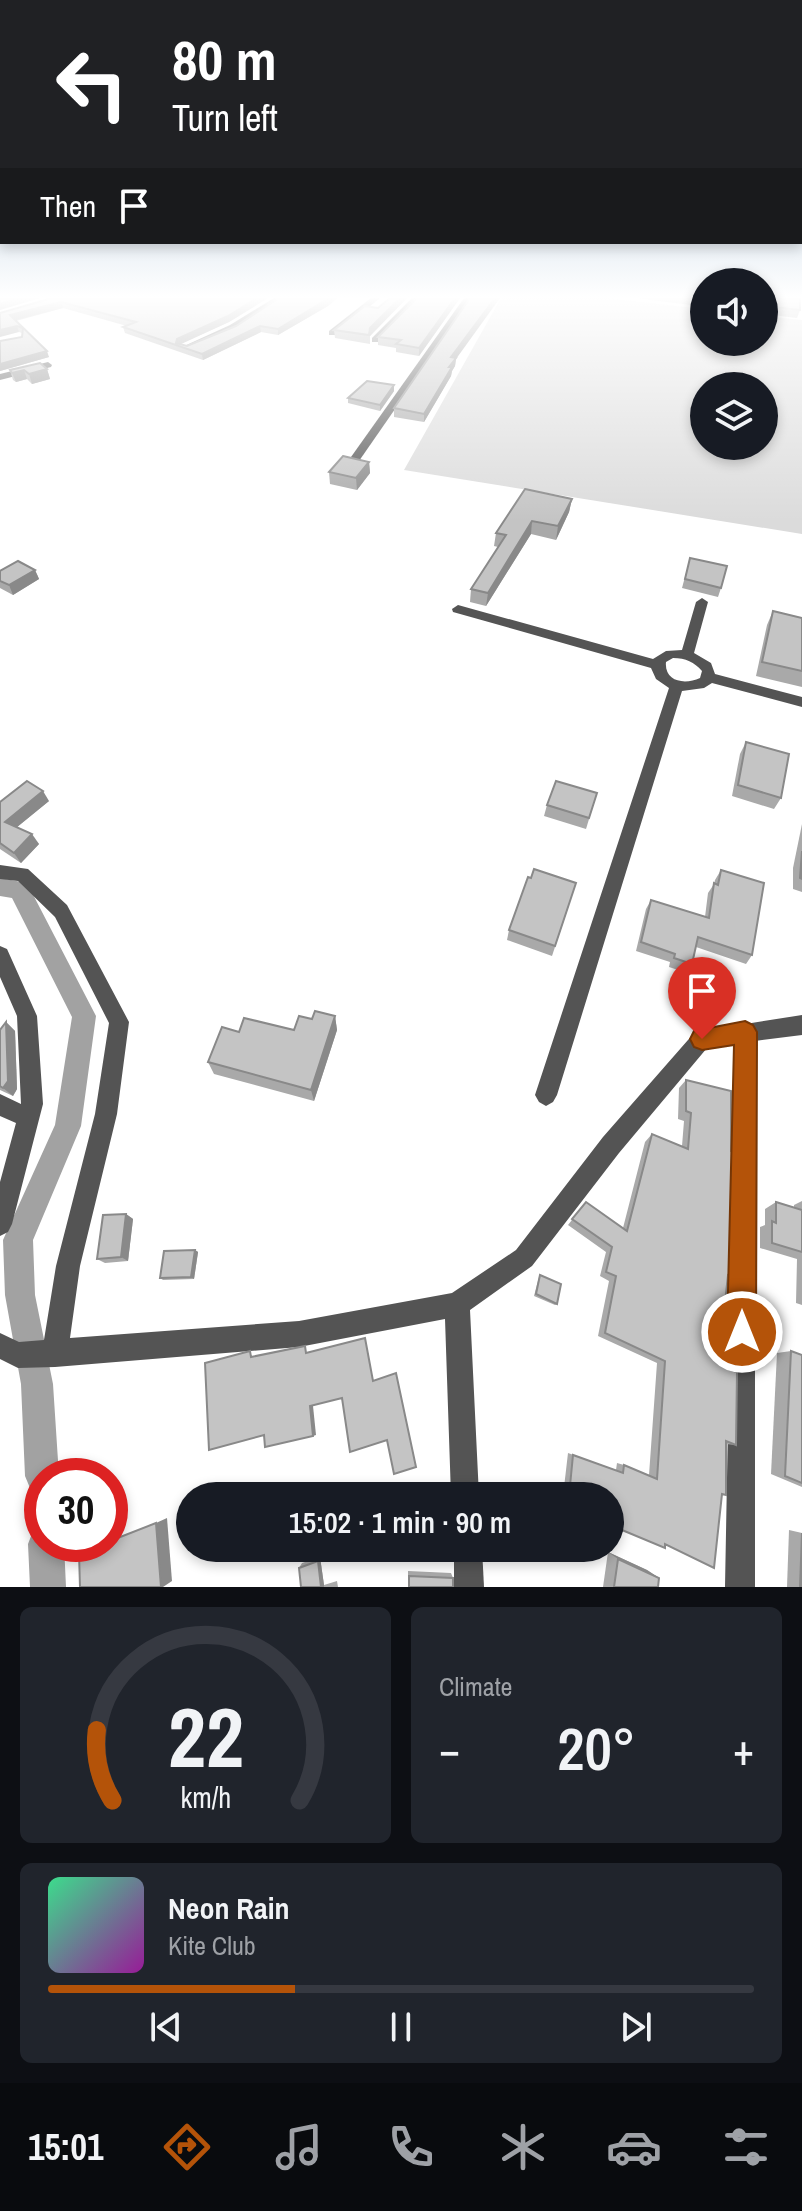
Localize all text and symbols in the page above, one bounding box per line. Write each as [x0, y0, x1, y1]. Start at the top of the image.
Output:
text: 80 m [172, 22, 277, 97]
icon: left [40, 32, 144, 136]
text: Turn left [172, 94, 278, 142]
icon: arrive [112, 184, 156, 228]
text: Then [40, 186, 96, 226]
map controls [690, 268, 778, 460]
button: sound [690, 268, 778, 356]
button: layers [690, 372, 778, 460]
pin [668, 957, 736, 1039]
icon: arrive [680, 969, 724, 1013]
position arrow [700, 1290, 784, 1374]
speed limit sign: 30 [24, 1458, 128, 1562]
text: 15:02 · 1 min · 90 m [289, 1502, 511, 1542]
text: Climate [439, 1669, 512, 1704]
text: 22 [168, 1681, 243, 1793]
text: 20° [557, 1708, 636, 1789]
text: − [439, 1719, 460, 1779]
text: + [733, 1719, 754, 1779]
text: km/h [180, 1778, 231, 1817]
text: Neon Rain [168, 1888, 290, 1928]
text: Kite Club [168, 1928, 256, 1963]
icon: previous [144, 2005, 188, 2049]
icon: pause [379, 2005, 423, 2049]
icon: next [614, 2005, 658, 2049]
icon: directions [159, 2119, 215, 2175]
icon: music [271, 2119, 327, 2175]
icon: phone [383, 2119, 439, 2175]
icon: climate [495, 2119, 551, 2175]
icon: car [606, 2119, 662, 2175]
icon: filters [718, 2119, 774, 2175]
text: 15:01 [28, 2123, 103, 2171]

